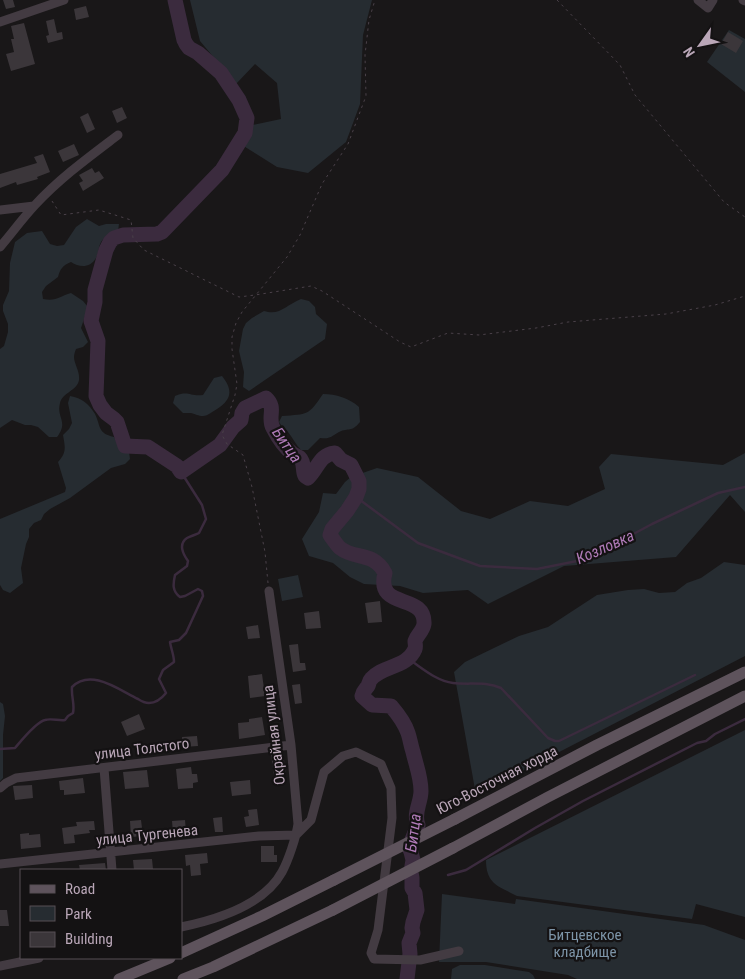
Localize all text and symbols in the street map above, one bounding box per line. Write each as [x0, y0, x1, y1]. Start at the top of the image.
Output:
north arrow [675, 20, 725, 70]
text: N [680, 44, 698, 60]
water label: Битца [268, 424, 306, 466]
water label: Козловка [573, 526, 637, 568]
street label: Окрайная улица [259, 684, 289, 786]
street label: улица Толстого [94, 734, 190, 764]
street label: Юго-Восточная хорда [433, 742, 561, 818]
water label: Битца [401, 813, 425, 853]
street label: улица Тургенева [95, 821, 199, 849]
legend [20, 869, 182, 959]
text: Road [65, 880, 95, 898]
text: Park [65, 905, 92, 923]
park label: Битцевское кладбище [548, 926, 622, 961]
text: Building [65, 930, 113, 948]

